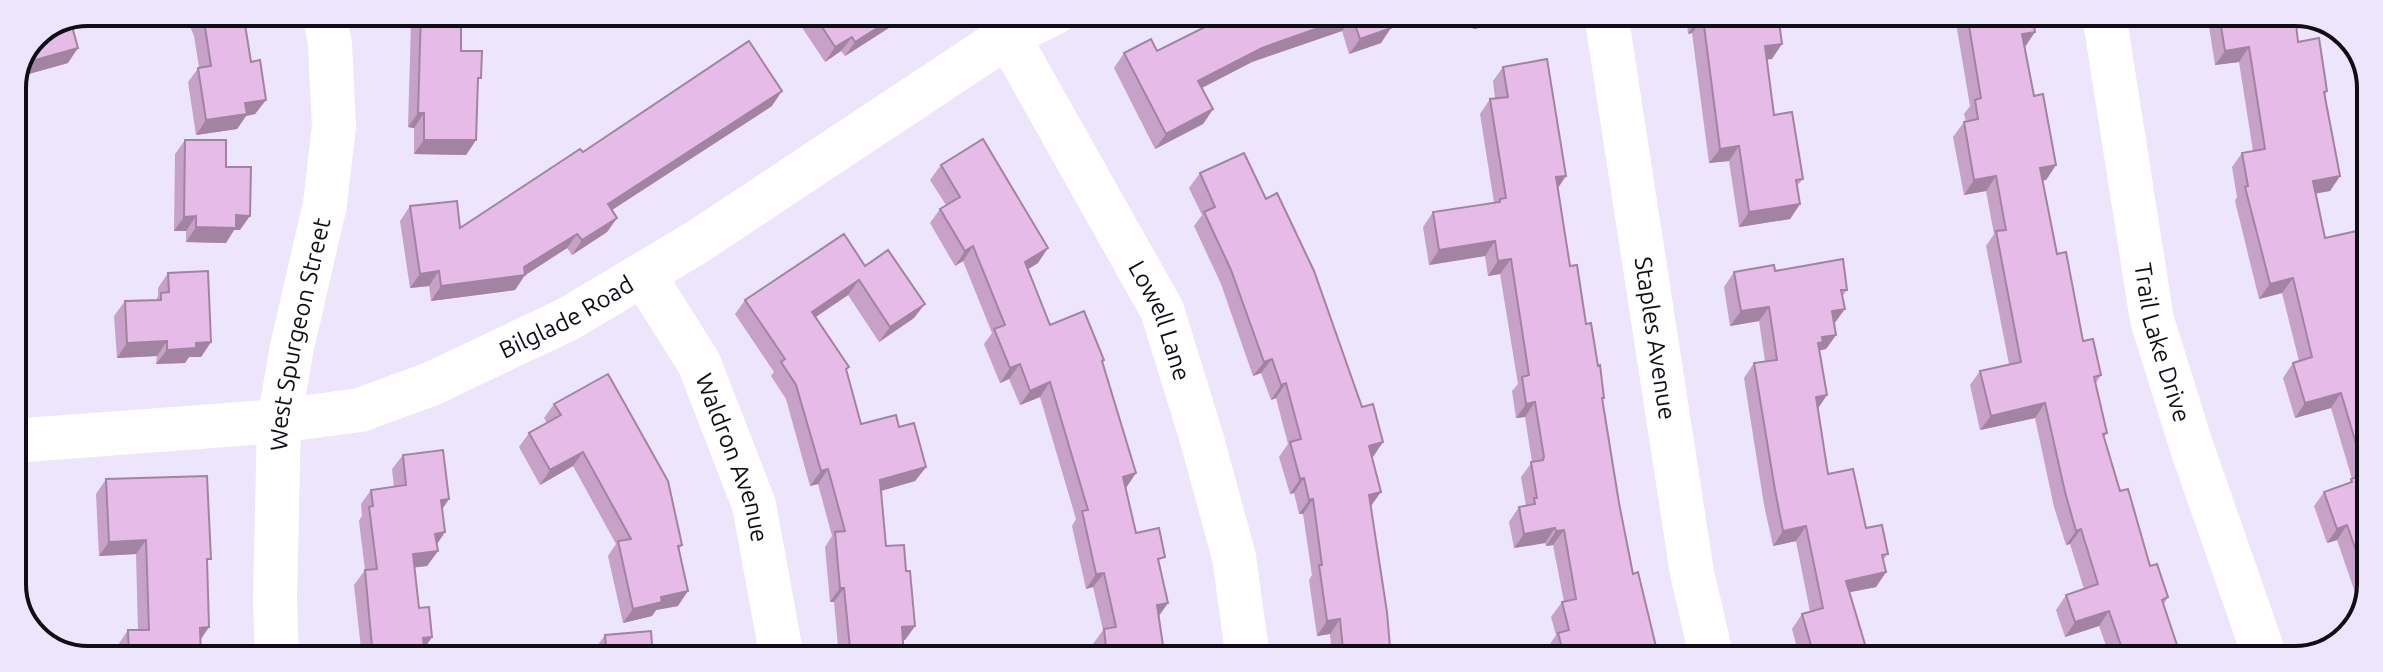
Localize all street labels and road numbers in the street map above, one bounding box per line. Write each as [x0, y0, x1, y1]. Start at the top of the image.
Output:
street label: West Spurgeon Street [265, 214, 335, 451]
street label: Staples Avenue [1630, 255, 1682, 422]
street label: Lowell Lane [1123, 256, 1197, 384]
street label: Trail Lake Drive [2130, 261, 2196, 425]
street label: Bilglade Road [495, 270, 638, 363]
street label: Waldron Avenue [691, 369, 774, 544]

